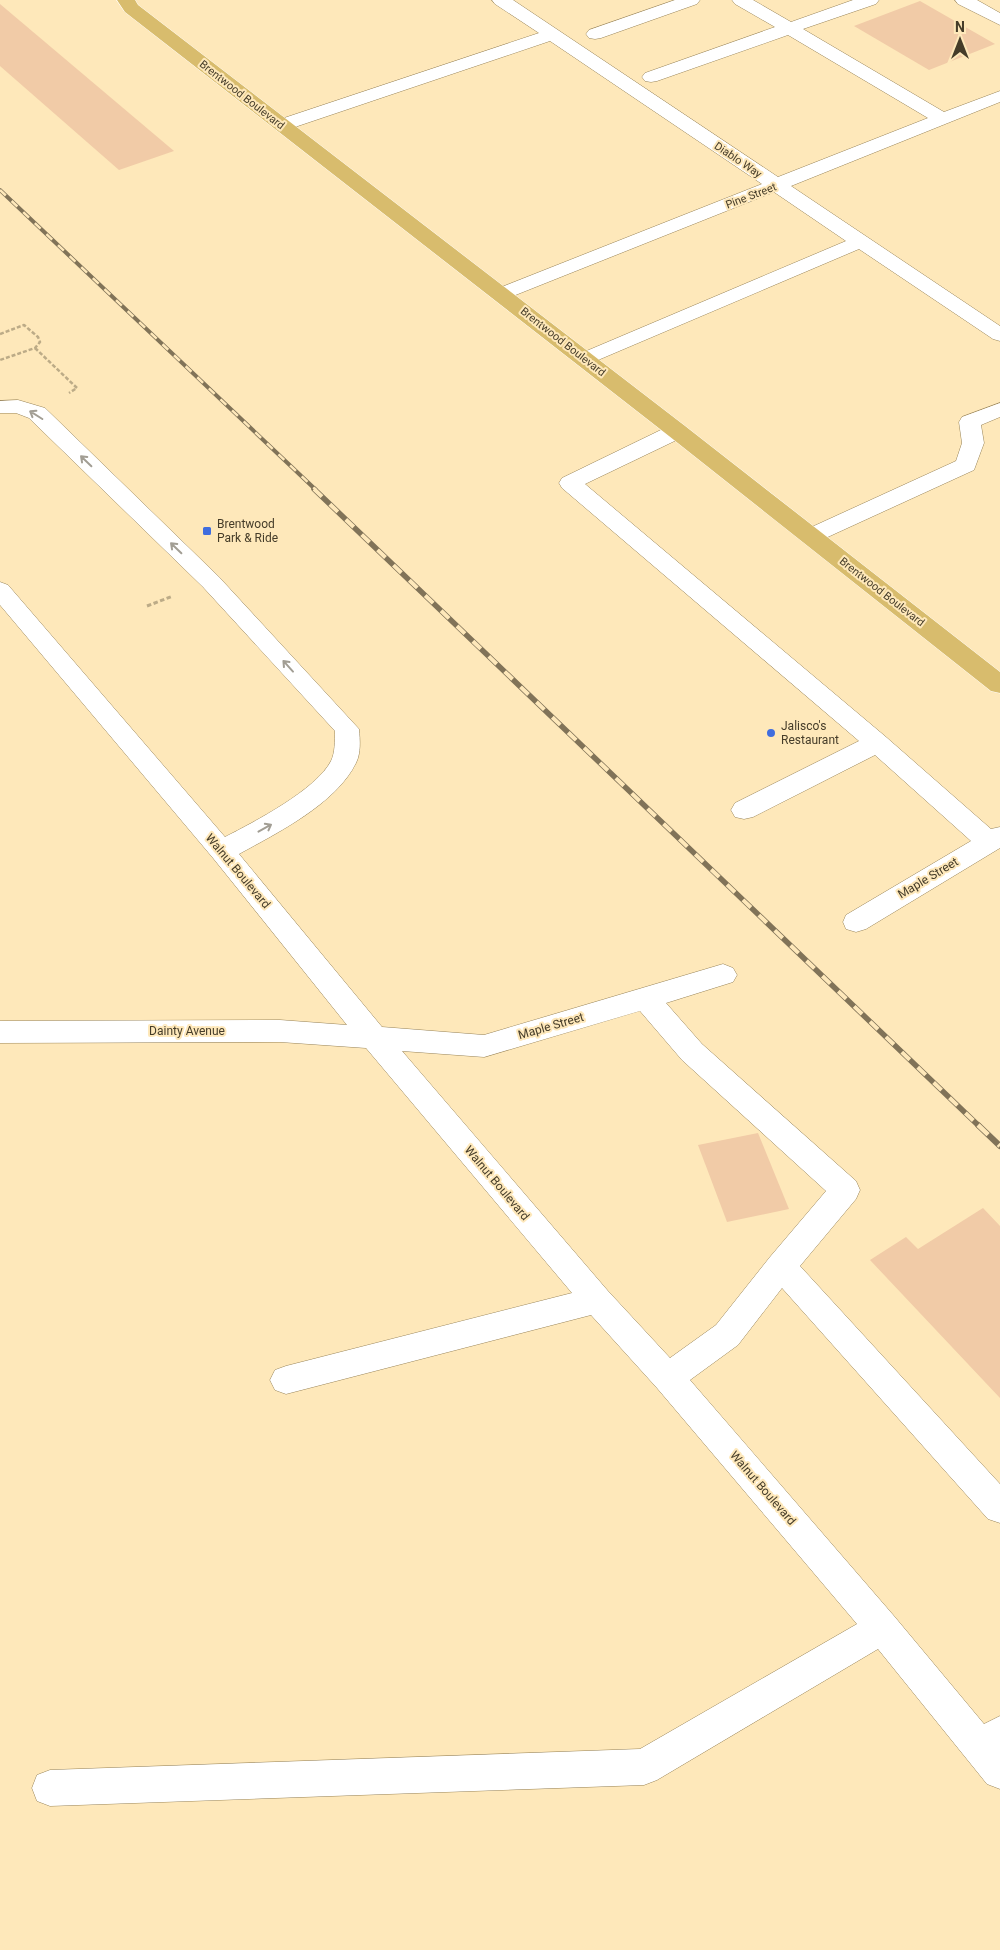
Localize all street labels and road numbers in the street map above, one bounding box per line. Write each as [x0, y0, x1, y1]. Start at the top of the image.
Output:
street label: Brentwood Boulevard [197, 58, 287, 132]
street label: Diablo Way [712, 139, 765, 181]
street label: Pine Street [724, 180, 779, 212]
street label: Brentwood Boulevard [518, 305, 608, 379]
street label: Brentwood Boulevard [837, 555, 927, 629]
street label: Walnut Boulevard [203, 831, 273, 911]
street label: Maple Street [895, 855, 961, 901]
street label: Maple Street [517, 1010, 586, 1042]
street label: Dainty Avenue [149, 1024, 225, 1038]
street label: Walnut Boulevard [462, 1143, 532, 1223]
street label: Walnut Boulevard [727, 1448, 799, 1528]

